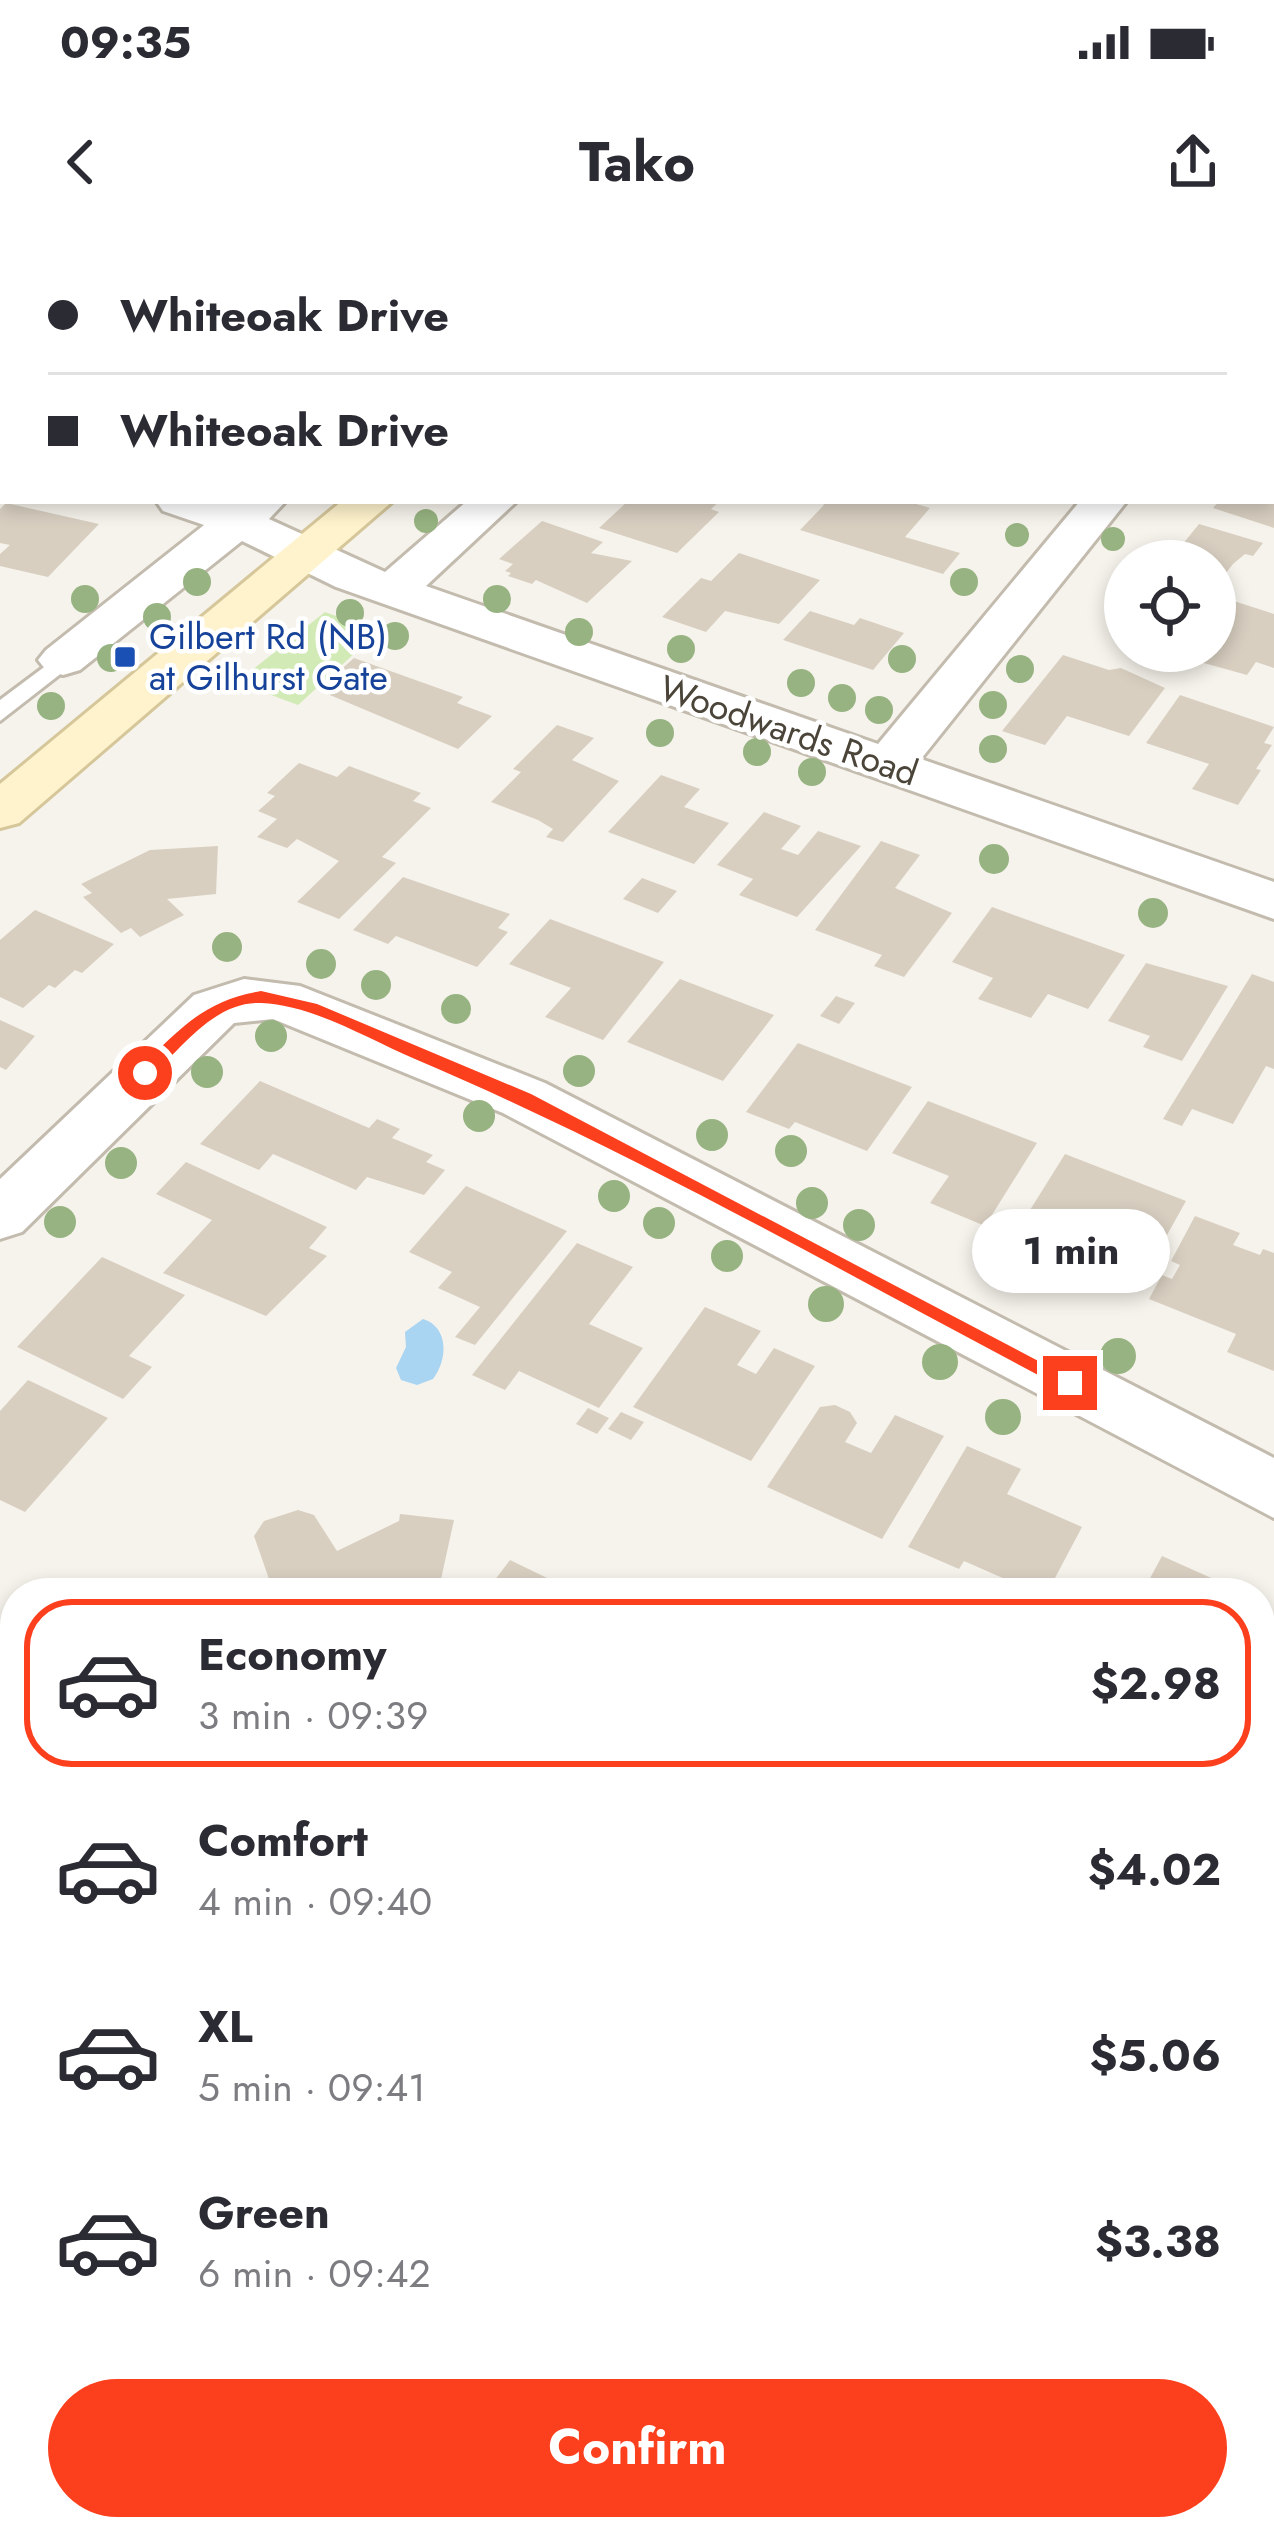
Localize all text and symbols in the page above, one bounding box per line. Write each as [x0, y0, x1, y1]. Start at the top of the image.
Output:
text: 09:35 [60, 10, 191, 75]
text: Tako [579, 123, 695, 201]
icon: back [48, 129, 114, 195]
icon: share [1160, 129, 1226, 195]
text: Whiteoak Drive [120, 283, 449, 348]
text: Whiteoak Drive [120, 398, 449, 463]
map controls [1104, 540, 1236, 672]
button: locate [1104, 540, 1236, 672]
place label: Gilbert Rd (NB) at Gilhurst Gate [149, 610, 388, 703]
marker: Gilbert Rd (NB) at Gilhurst Gate [112, 644, 138, 670]
street label: Woodwards Road [653, 661, 925, 799]
route start [118, 1046, 172, 1100]
callout: 1 min [971, 1209, 1169, 1293]
text: 1 min [1023, 1222, 1119, 1279]
route end [1043, 1356, 1097, 1410]
text: Economy [198, 1622, 386, 1687]
icon: car [54, 1629, 162, 1737]
text: $2.98 [1091, 1651, 1221, 1716]
text: 3 min · 09:39 [198, 1687, 428, 1744]
text: Comfort [198, 1808, 368, 1873]
icon: car [54, 1815, 162, 1923]
text: $4.02 [1088, 1837, 1221, 1902]
text: 4 min · 09:40 [198, 1873, 432, 1930]
text: XL [198, 1994, 253, 2059]
icon: car [54, 2001, 162, 2109]
text: $5.06 [1090, 2023, 1221, 2088]
text: 5 min · 09:41 [198, 2059, 426, 2116]
text: Green [198, 2180, 330, 2245]
icon: car [54, 2187, 162, 2295]
text: $3.38 [1095, 2209, 1221, 2274]
text: 6 min · 09:42 [198, 2245, 431, 2302]
button: Confirm [48, 2379, 1227, 2517]

